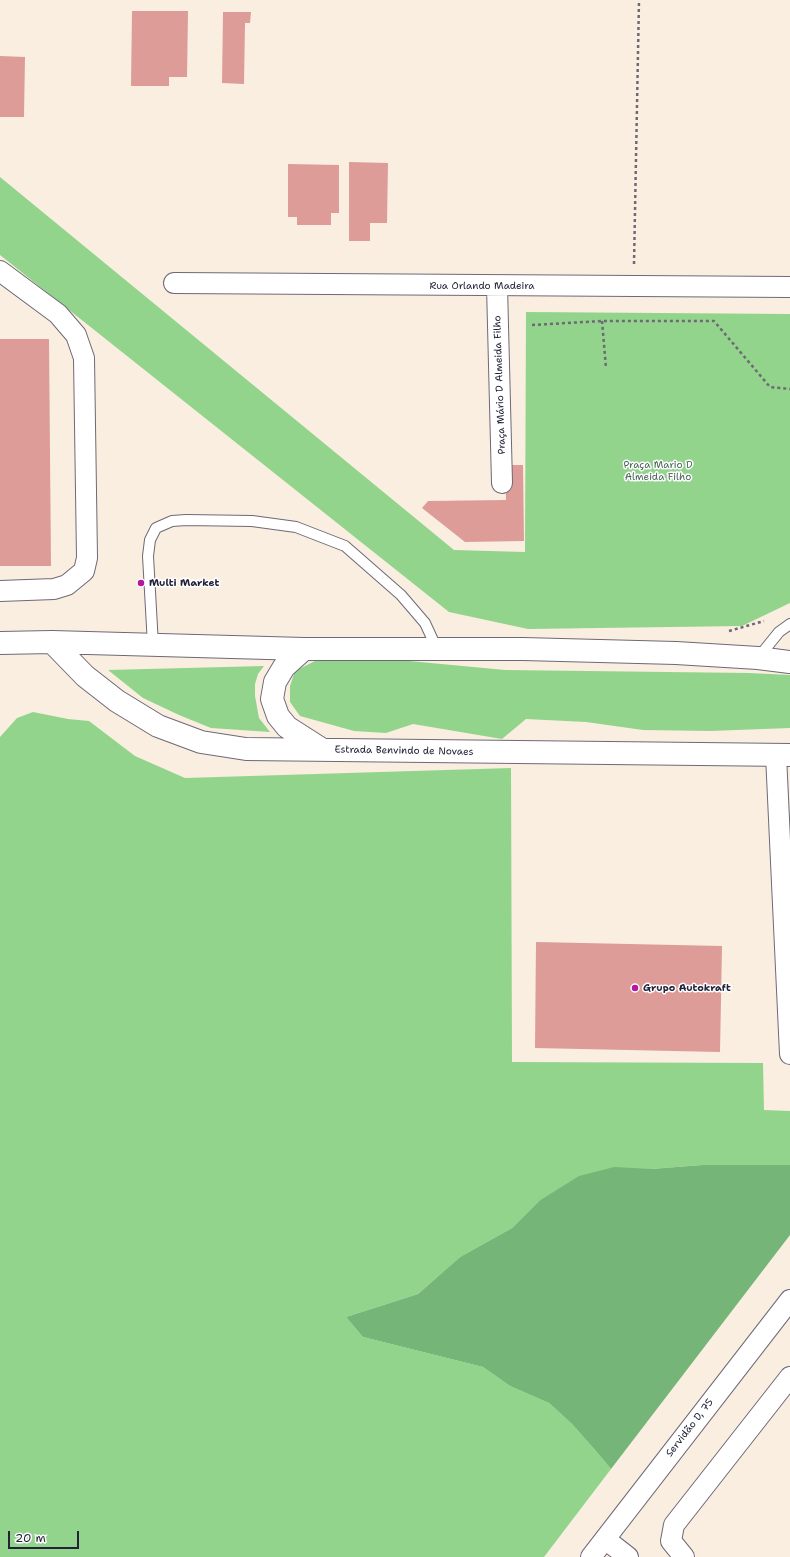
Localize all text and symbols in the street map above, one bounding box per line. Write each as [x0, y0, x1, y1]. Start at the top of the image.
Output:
street label: Rua Orlando Madeira [430, 280, 534, 292]
street label: Praça Mário D Almeida Filho [492, 315, 508, 455]
park label: Praça Mario D Almeida Filho [623, 459, 693, 482]
place label: Multi Market [149, 577, 219, 589]
marker: Multi Market [136, 578, 146, 588]
street label: Estrada Benvindo de Novaes [334, 744, 474, 758]
place label: Grupo Autokraft [643, 982, 731, 994]
marker: Grupo Autokraft [630, 983, 640, 993]
street label: Servidão D, 75 [664, 1397, 716, 1459]
scale bar [10, 1523, 81, 1549]
text: 20 m [15, 1530, 46, 1546]

